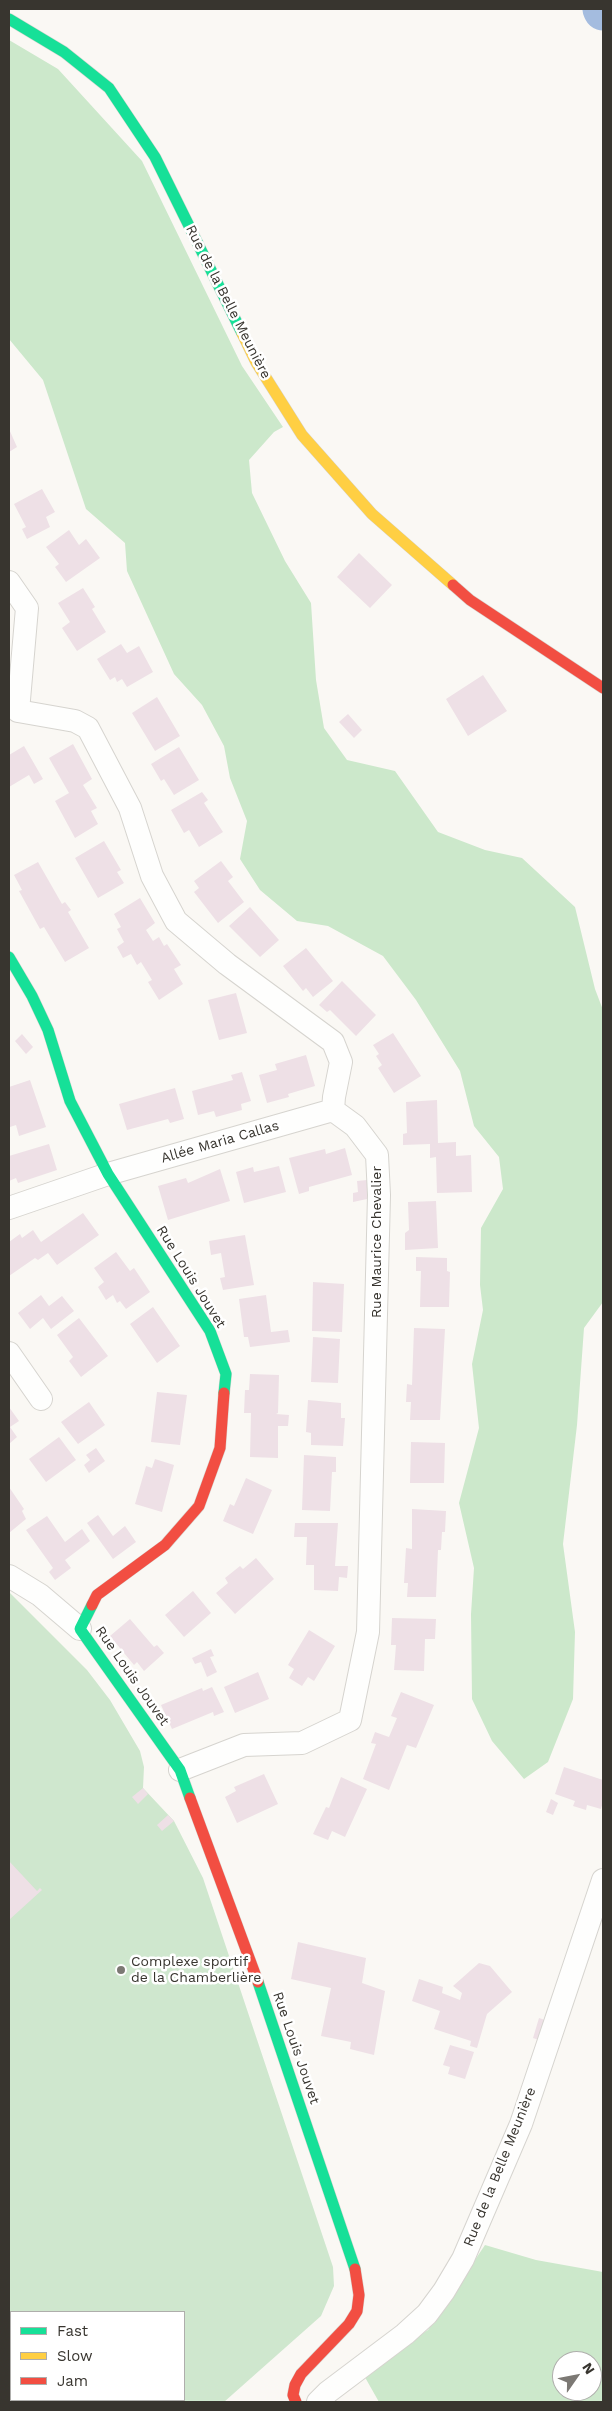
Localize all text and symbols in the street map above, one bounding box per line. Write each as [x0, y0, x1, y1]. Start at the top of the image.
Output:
street label: Rue de la Belle Meunière [182, 222, 274, 382]
street label: Allée Maria Callas [159, 1117, 281, 1167]
street label: Rue Maurice Chevalier [369, 1166, 385, 1318]
street label: Rue Louis Jouvet [153, 1223, 229, 1331]
street label: Rue Louis Jouvet [91, 1623, 173, 1729]
place label: Complexe sportif de la Chamberlière [131, 1954, 261, 1986]
marker: Complexe sportif de la Chamberlière [115, 1964, 127, 1976]
street label: Rue Louis Jouvet [269, 1990, 323, 2106]
street label: Rue de la Belle Meunière [460, 2085, 540, 2249]
legend [10, 2311, 185, 2401]
text: Fast [57, 2322, 88, 2340]
text: Slow [57, 2347, 93, 2365]
north arrow [552, 2351, 602, 2401]
text: N [579, 2360, 598, 2377]
text: Jam [57, 2372, 88, 2390]

